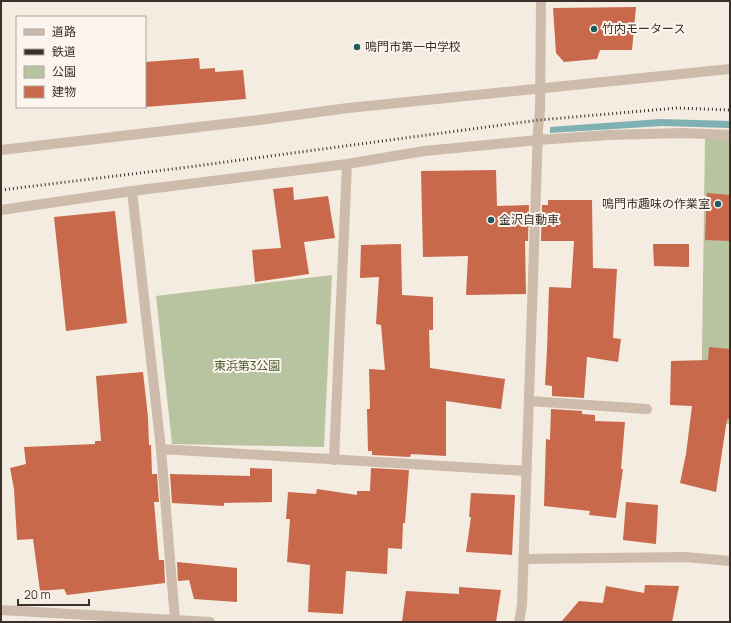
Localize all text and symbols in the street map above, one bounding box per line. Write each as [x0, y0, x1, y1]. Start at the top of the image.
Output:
legend [16, 16, 146, 108]
place label: 竹内モータース [602, 20, 685, 37]
text: 道路 [52, 23, 76, 40]
marker: 竹内モータース [589, 24, 599, 34]
place label: 鳴門市第一中学校 [365, 38, 461, 55]
marker: 鳴門市第一中学校 [352, 42, 362, 52]
text: 鉄道 [52, 43, 76, 60]
text: 公園 [52, 63, 76, 80]
text: 建物 [52, 83, 76, 100]
place label: 鳴門市趣味の作業室 [602, 195, 710, 212]
marker: 鳴門市趣味の作業室 [713, 199, 723, 209]
place label: 金沢自動車 [499, 211, 559, 228]
marker: 金沢自動車 [486, 215, 496, 225]
park label: 東浜第3公園 [214, 357, 280, 374]
scale bar [18, 581, 89, 607]
text: 20 m [24, 586, 51, 603]

